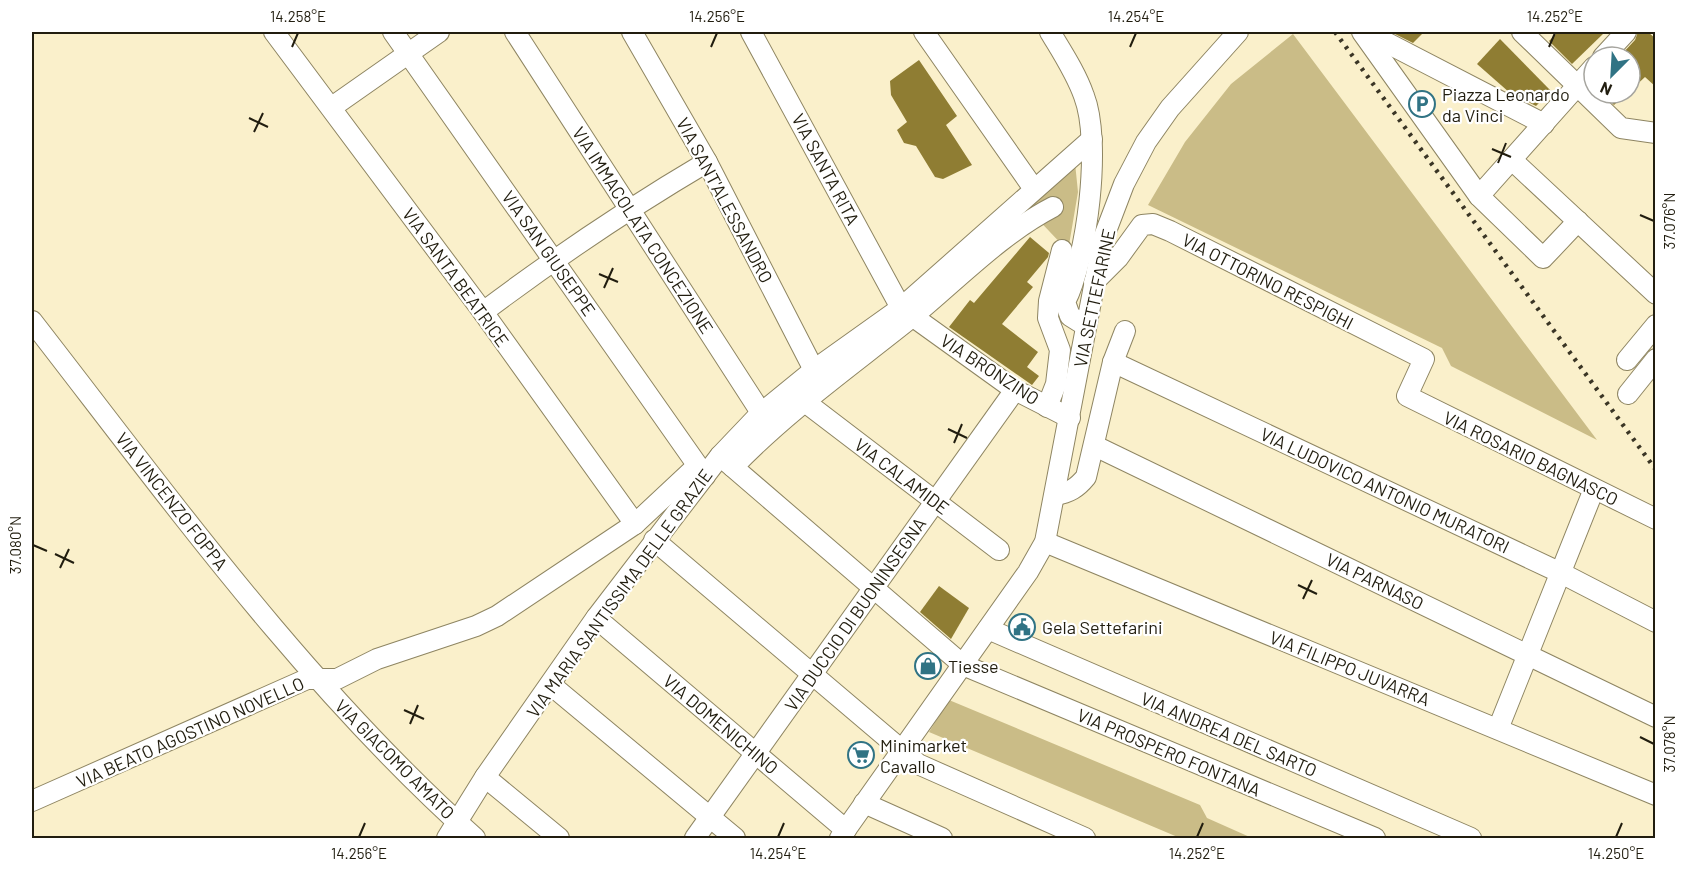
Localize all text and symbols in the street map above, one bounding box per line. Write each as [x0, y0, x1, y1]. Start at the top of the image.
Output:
text: 14.258°E [270, 7, 326, 25]
text: 14.256°E [689, 7, 745, 25]
text: 14.254°E [1108, 7, 1164, 25]
text: 14.252°E [1527, 7, 1583, 25]
north arrow [1582, 45, 1642, 105]
text: N [1597, 78, 1614, 100]
place label: Piazza Leonardo da Vinci [1442, 83, 1570, 126]
parking icon: Piazza Leonardo da Vinci [1407, 89, 1437, 119]
street label: VIA SANTA RITA [787, 110, 865, 229]
street label: VIA SANT'ALESSANDRO [672, 114, 778, 286]
street label: VIA IMMACOLATA CONCEZIONE [568, 122, 718, 338]
street label: VIA SAN GIUSEPPE [498, 186, 600, 320]
text: 37.076°N [1660, 193, 1678, 249]
street label: VIA SANTA BEATRICE [398, 203, 514, 351]
street label: VIA SETTEFARINE [1069, 227, 1119, 369]
street label: VIA OTTORINO RESPIGHI [1179, 228, 1357, 334]
street label: VIA BRONZINO [936, 329, 1044, 409]
street label: VIA ROSARIO BAGNASCO [1440, 406, 1622, 510]
street label: VIA LUDOVICO ANTONIO MURATORI [1257, 422, 1513, 558]
street label: VIA VINCENZO FOPPA [111, 428, 233, 574]
street label: VIA CALAMIDE [850, 433, 954, 519]
street label: VIA MARIA SANTISSIMA DELLE GRAZIE [521, 464, 717, 722]
street label: VIA DUCCIO DI BUONINSEGNA [780, 513, 930, 715]
text: 37.080°N [6, 516, 24, 574]
street label: VIA PARNASO [1322, 548, 1428, 614]
public building icon: Gela Settefarini [1007, 612, 1037, 642]
place label: Gela Settefarini [1042, 616, 1163, 638]
street label: VIA FILIPPO JUVARRA [1267, 626, 1434, 710]
shop icon: Tiesse [913, 651, 943, 681]
place label: Tiesse [948, 655, 999, 677]
street label: VIA DOMENICHINO [659, 669, 783, 779]
street label: VIA BEATO AGOSTINO NOVELLO [73, 672, 307, 792]
street label: VIA ANDREA DEL SARTO [1138, 687, 1320, 781]
street label: VIA GIACOMO AMATO [331, 695, 459, 823]
street label: VIA PROSPERO FONTANA [1074, 703, 1264, 801]
text: 37.078°N [1660, 715, 1678, 773]
place label: Minimarket Cavallo [880, 734, 967, 777]
supermarket icon: Minimarket Cavallo [846, 740, 876, 770]
text: 14.256°E [331, 844, 387, 862]
text: 14.254°E [750, 844, 806, 862]
text: 14.252°E [1169, 844, 1225, 862]
text: 14.250°E [1588, 844, 1644, 862]

